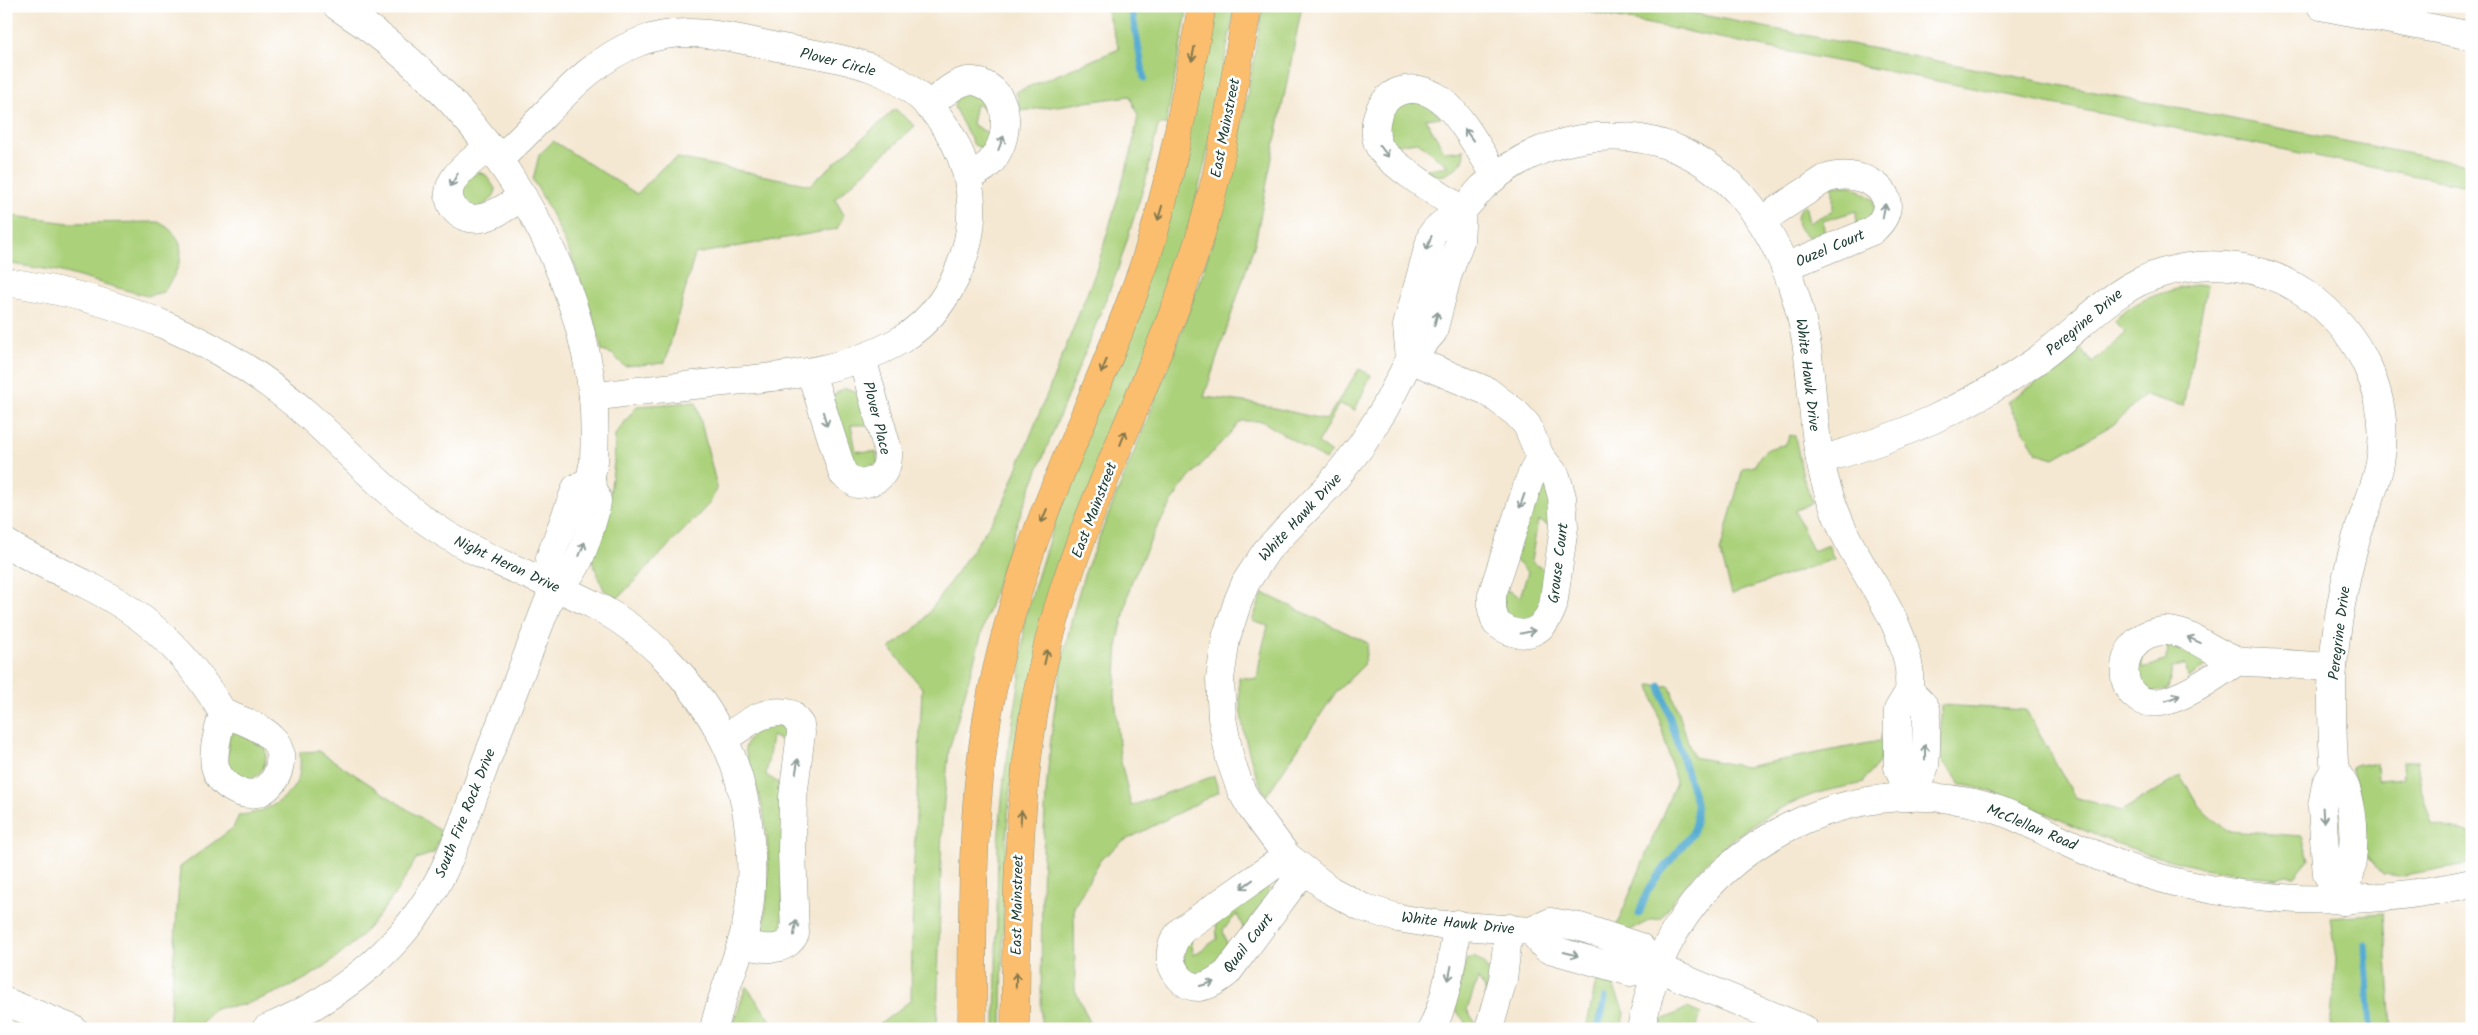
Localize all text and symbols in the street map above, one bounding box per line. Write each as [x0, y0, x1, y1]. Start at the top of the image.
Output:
street label: Plover Circle [797, 42, 878, 84]
one-way arrow [1188, 46, 1198, 62]
street label: East Mainstreet [1205, 76, 1247, 180]
one-way arrow [1464, 128, 1474, 142]
one-way arrow [997, 136, 1006, 152]
one-way arrow [1378, 144, 1389, 157]
one-way arrow [449, 172, 459, 186]
one-way arrow [1880, 203, 1890, 219]
one-way arrow [1154, 205, 1164, 221]
street label: Ouzel Court [1792, 223, 1869, 274]
one-way arrow [1424, 235, 1433, 251]
street label: Peregrine Drive [2041, 283, 2129, 362]
one-way arrow [1432, 311, 1441, 327]
street label: White Hawk Drive [1788, 317, 1826, 433]
one-way arrow [1099, 358, 1109, 373]
street label: Plover Place [855, 379, 897, 458]
one-way arrow [821, 411, 830, 427]
one-way arrow [1118, 431, 1128, 446]
street label: East Mainstreet [1066, 459, 1124, 562]
street label: White Hawk Drive [1253, 468, 1348, 567]
one-way arrow [1517, 493, 1526, 509]
one-way arrow [1038, 509, 1047, 524]
street label: Grouse Court [1542, 521, 1576, 605]
street label: Night Heron Drive [450, 530, 564, 600]
one-way arrow [579, 541, 588, 556]
street label: Peregrine Drive [2322, 585, 2358, 681]
one-way arrow [1520, 627, 1536, 636]
one-way arrow [2187, 635, 2202, 645]
one-way arrow [1042, 650, 1051, 666]
one-way arrow [2165, 693, 2180, 702]
one-way arrow [1920, 744, 1930, 760]
street label: South Fire Rock Drive [429, 745, 503, 882]
one-way arrow [792, 759, 802, 775]
street label: McClellan Road [1983, 798, 2081, 858]
one-way arrow [2318, 806, 2327, 822]
one-way arrow [1016, 810, 1025, 826]
street label: East Mainstreet [1005, 854, 1031, 956]
one-way arrow [1240, 879, 1254, 889]
street label: White Hawk Drive [1400, 906, 1516, 942]
street label: Quail Court [1218, 908, 1280, 979]
one-way arrow [790, 921, 800, 937]
one-way arrow [1562, 950, 1578, 960]
one-way arrow [1445, 964, 1455, 980]
one-way arrow [1011, 972, 1020, 988]
one-way arrow [1198, 979, 1214, 989]

